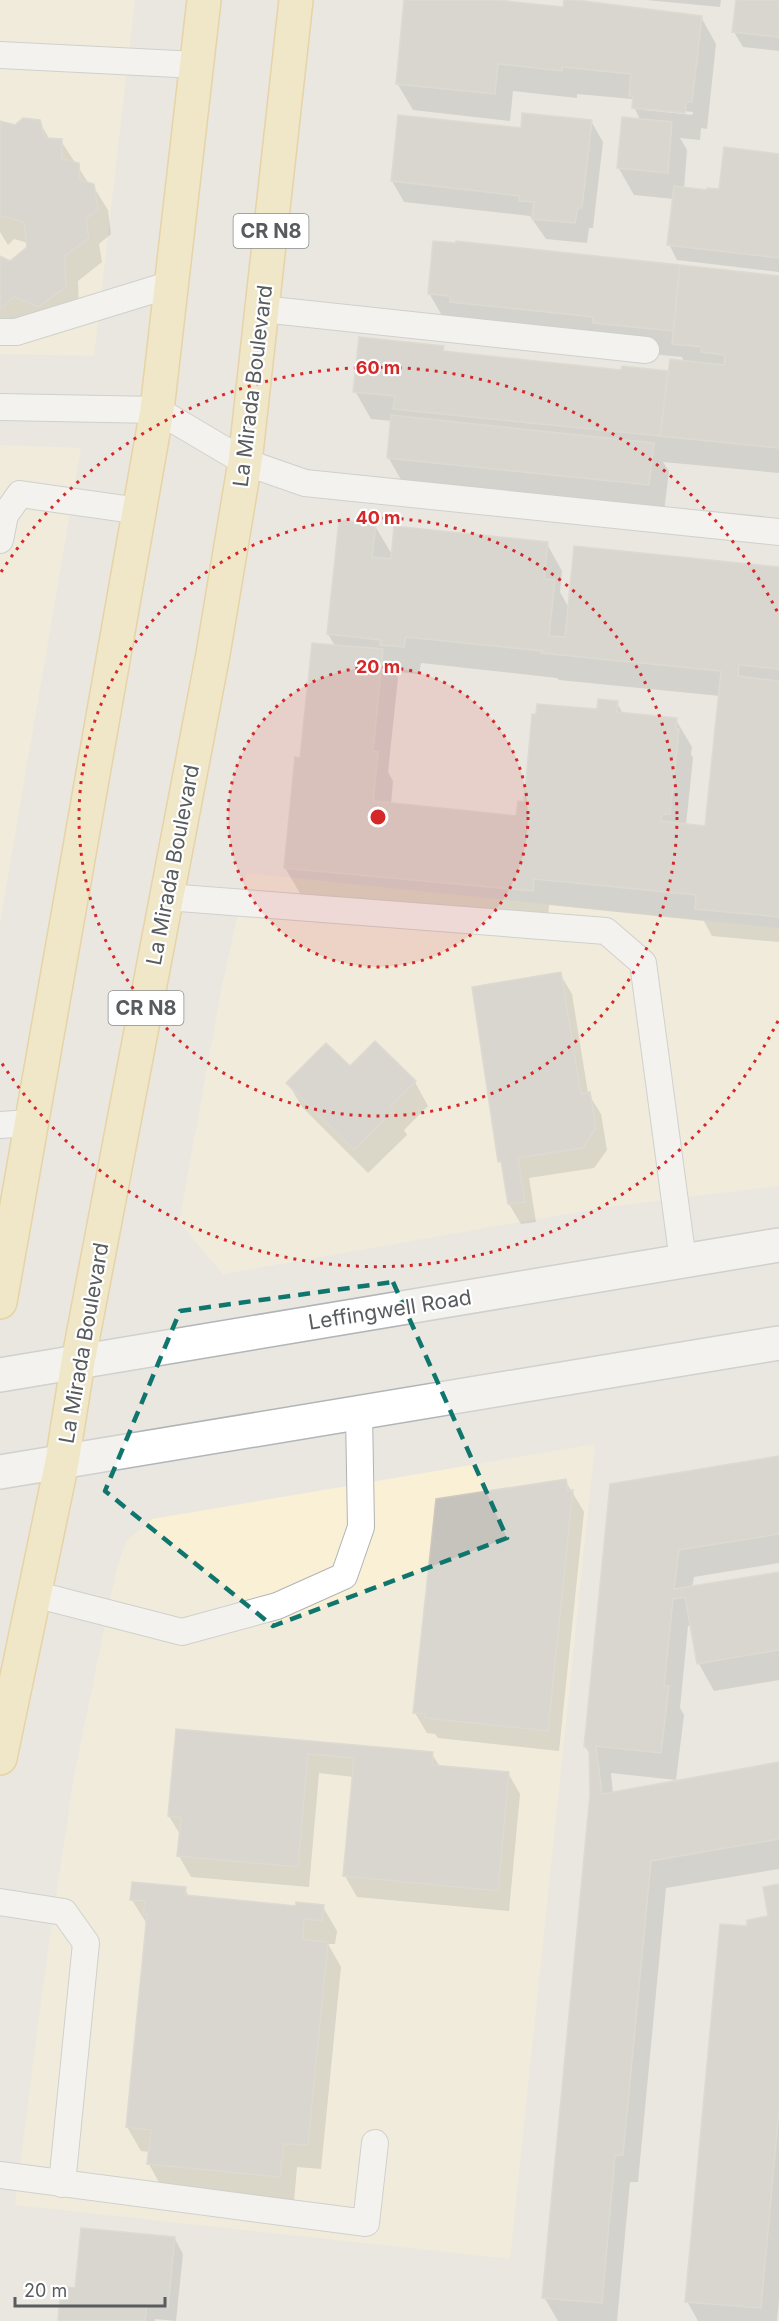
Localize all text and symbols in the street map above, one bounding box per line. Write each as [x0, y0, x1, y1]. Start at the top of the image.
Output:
road number: CR N8 [234, 214, 308, 248]
street label: La Mirada Boulevard [228, 283, 277, 488]
text: 60 m [356, 357, 400, 378]
text: 40 m [356, 507, 401, 528]
text: 20 m [356, 656, 400, 677]
street label: La Mirada Boulevard [141, 763, 204, 967]
centre of rings [368, 807, 388, 827]
road number: CR N8 [108, 991, 184, 1025]
street label: La Mirada Boulevard [54, 1241, 113, 1445]
street label: Leffingwell Road [306, 1284, 473, 1335]
scale bar [15, 2270, 165, 2308]
text: 20 m [24, 2280, 67, 2301]

